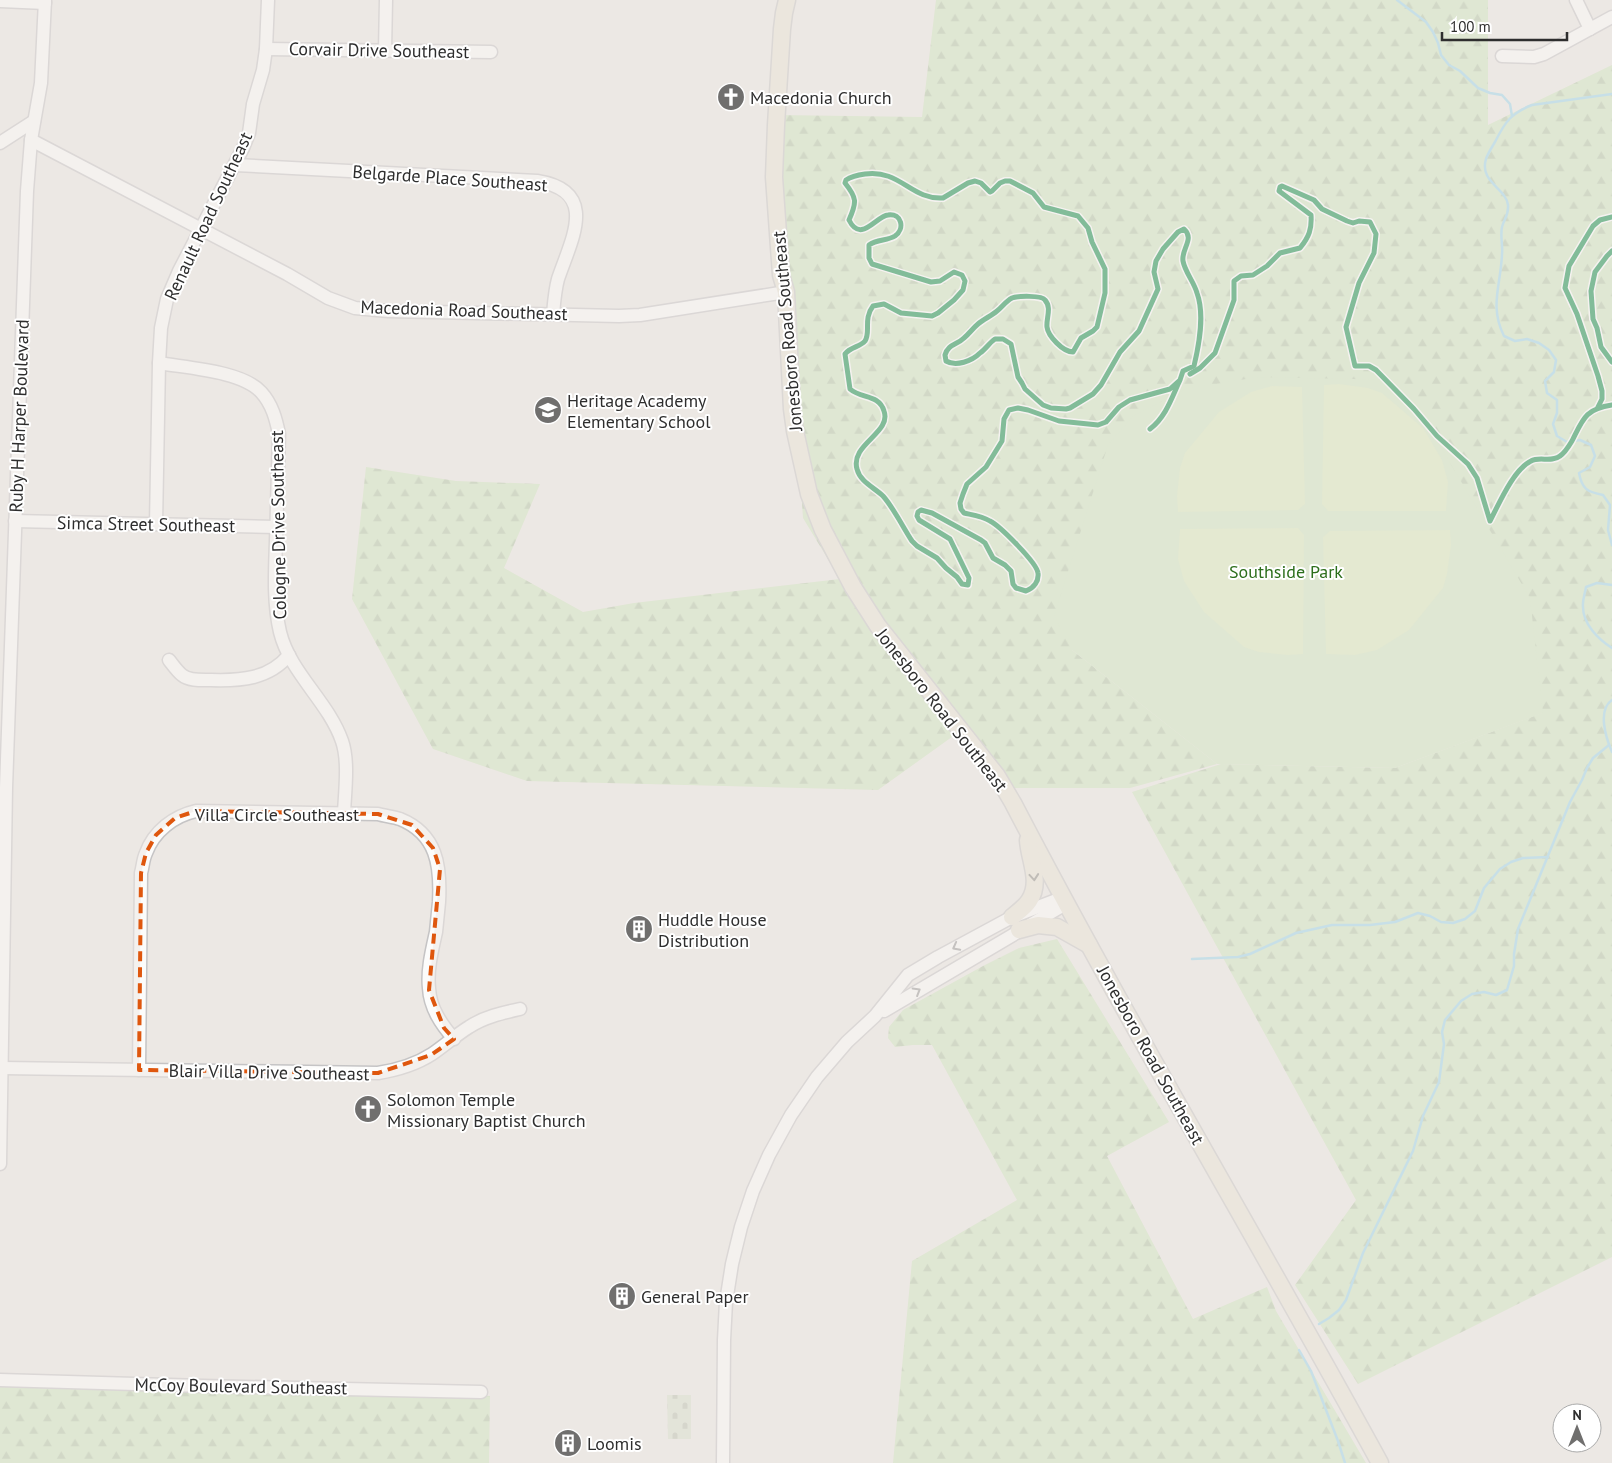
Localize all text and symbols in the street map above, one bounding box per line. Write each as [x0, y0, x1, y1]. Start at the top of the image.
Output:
scale bar [1442, 10, 1567, 42]
text: 100 m [1450, 17, 1491, 36]
street label: Corvair Drive Southeast [289, 37, 469, 63]
church icon: Macedonia Church [716, 82, 746, 112]
place label: Macedonia Church [750, 86, 892, 109]
street label: Renault Road Southeast [159, 128, 257, 304]
street label: Belgarde Place Southeast [352, 160, 548, 196]
street label: Jonesboro Road Southeast [767, 230, 807, 433]
street label: Macedonia Road Southeast [360, 295, 568, 325]
street label: Ruby H Harper Boulevard [4, 319, 34, 513]
place label: Heritage Academy Elementary School [567, 389, 711, 433]
school or university icon: Heritage Academy Elementary School [533, 395, 563, 425]
street label: Cologne Drive Southeast [265, 430, 291, 620]
street label: Simca Street Southeast [57, 511, 235, 537]
park label: Southside Park [1229, 560, 1343, 583]
street label: Jonesboro Road Southeast [870, 623, 1013, 796]
street label: Villa Circle Southeast [194, 803, 359, 826]
one-way arrow [1028, 874, 1039, 882]
place label: Huddle House Distribution [658, 908, 767, 952]
building icon: Huddle House Distribution [624, 914, 654, 944]
one-way arrow [953, 940, 962, 950]
street label: Jonesboro Road Southeast [1092, 961, 1210, 1148]
one-way arrow [911, 987, 920, 997]
street label: Blair Villa Drive Southeast [168, 1059, 370, 1085]
place label: Solomon Temple Missionary Baptist Church [387, 1088, 586, 1132]
church icon: Solomon Temple Missionary Baptist Church [353, 1094, 383, 1124]
building icon: General Paper [607, 1281, 637, 1311]
place label: General Paper [641, 1285, 749, 1308]
street label: McCoy Boulevard Southeast [134, 1373, 348, 1399]
north arrow [1552, 1403, 1602, 1453]
text: N [1572, 1406, 1582, 1424]
building icon: Loomis [553, 1428, 583, 1458]
place label: Loomis [587, 1432, 642, 1455]

